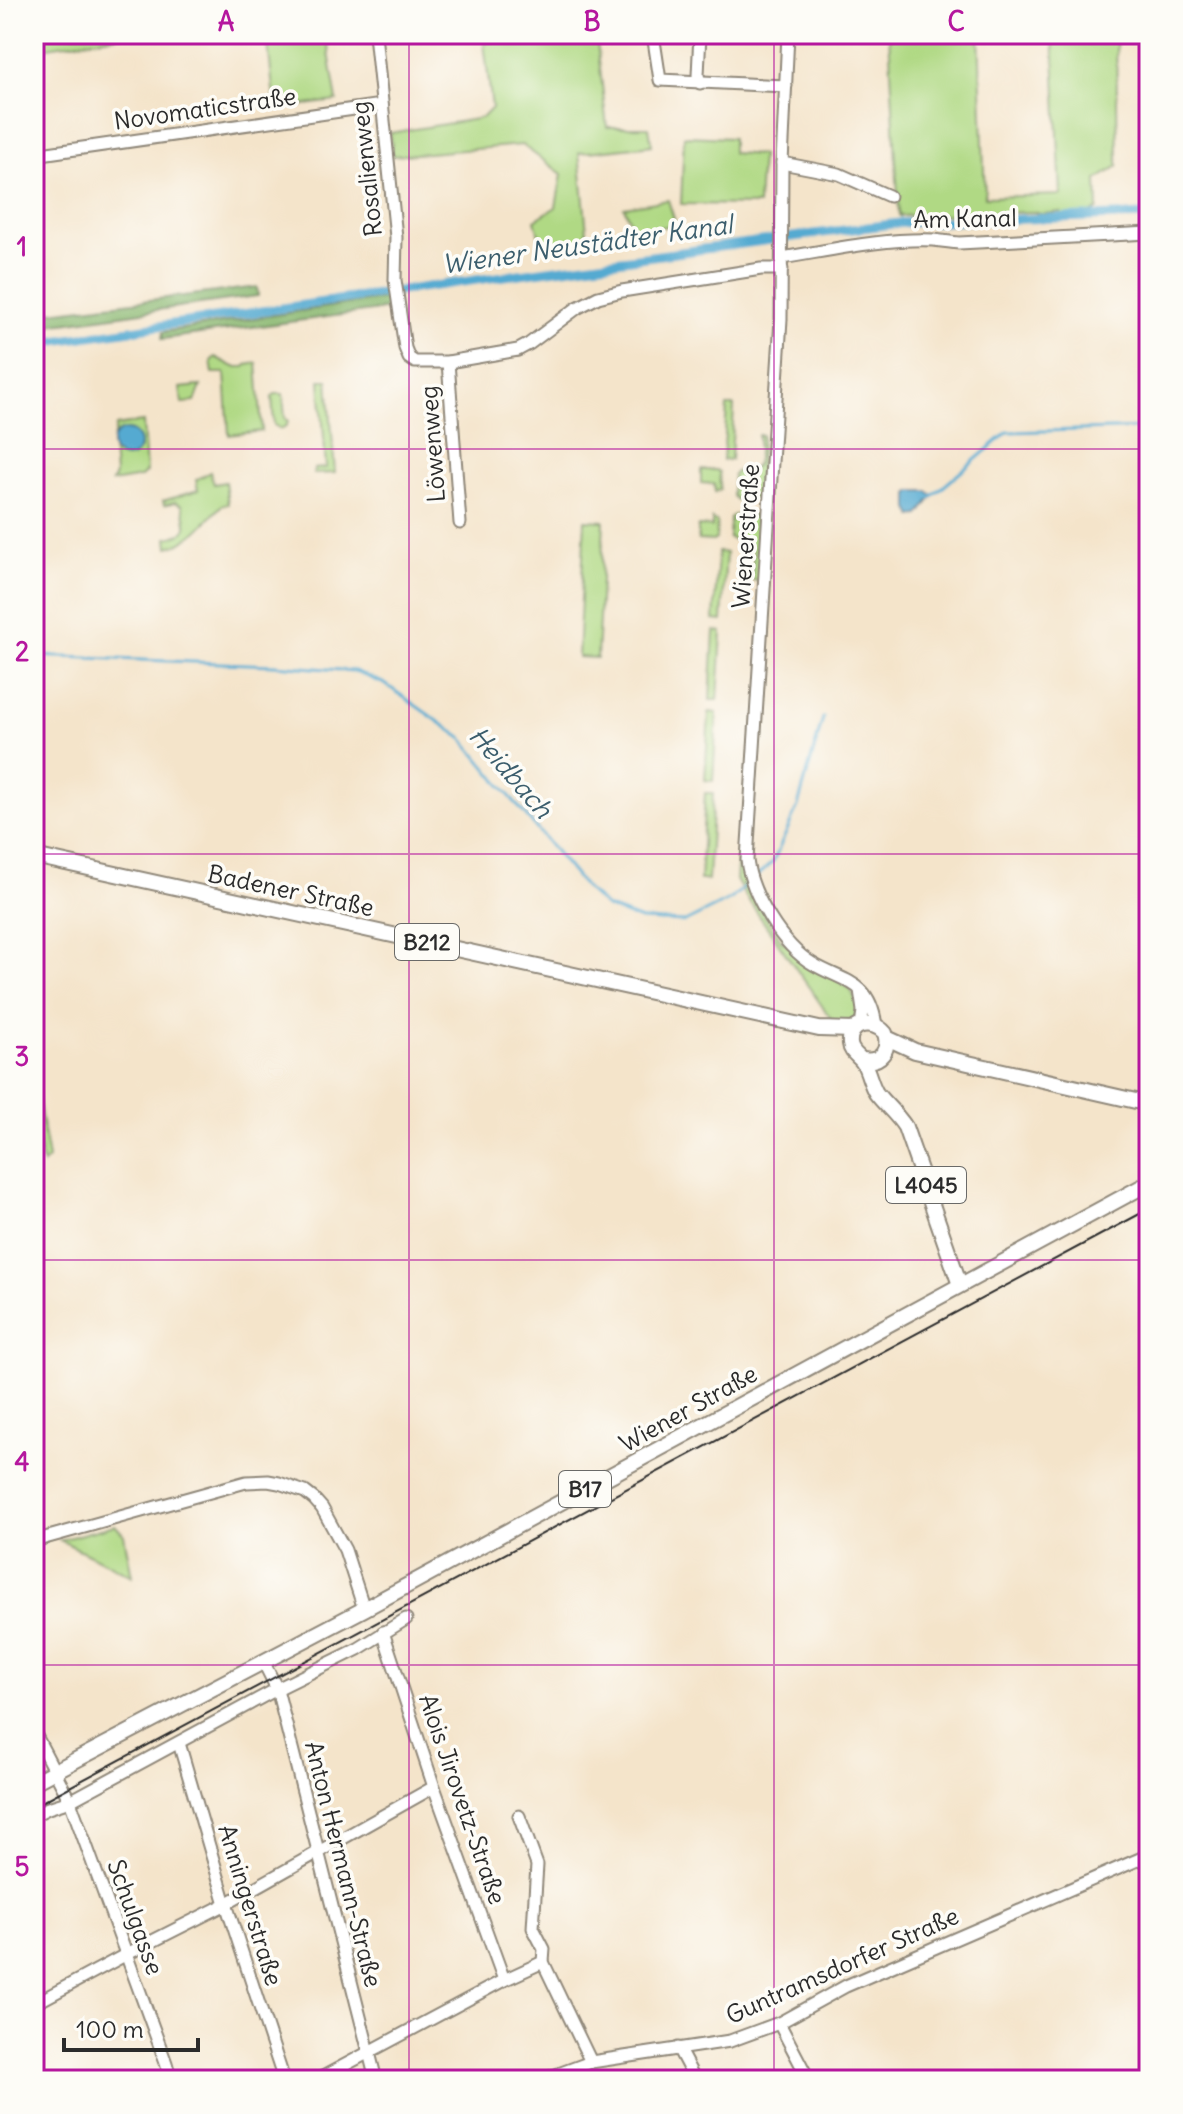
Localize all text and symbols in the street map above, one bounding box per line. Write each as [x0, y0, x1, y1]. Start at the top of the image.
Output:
text: A [218, 5, 235, 38]
text: B [583, 5, 601, 38]
text: C [947, 5, 965, 38]
street label: Novomaticstraße [112, 80, 298, 136]
street label: Rosalienweg [344, 100, 388, 238]
street label: Am Kanal [913, 202, 1017, 234]
water label: Wiener Neustädter Kanal [440, 207, 737, 281]
text: 1 [17, 230, 27, 263]
street label: Löwenweg [413, 385, 451, 503]
street label: Wienerstraße [725, 463, 765, 609]
text: 2 [15, 635, 29, 668]
water label: Heidbach [462, 719, 560, 825]
street label: Badener Straße [205, 858, 377, 922]
road number: B212 [395, 924, 459, 960]
text: 3 [15, 1040, 29, 1073]
road number: L4045 [886, 1167, 966, 1203]
street label: Wiener Straße [614, 1358, 762, 1458]
text: 4 [14, 1445, 30, 1478]
road number: B17 [559, 1471, 611, 1507]
street label: Alois Jirovetz-Straße [413, 1690, 513, 1908]
street label: Anton Hermann-Straße [299, 1738, 389, 1990]
street label: Anningerstraße [212, 1821, 290, 1989]
text: 5 [15, 1850, 30, 1883]
street label: Schulgasse [101, 1855, 171, 1979]
street label: Guntramsdorfer Straße [721, 1900, 963, 2030]
scale bar [64, 2002, 198, 2052]
text: 100 m [76, 2014, 144, 2044]

